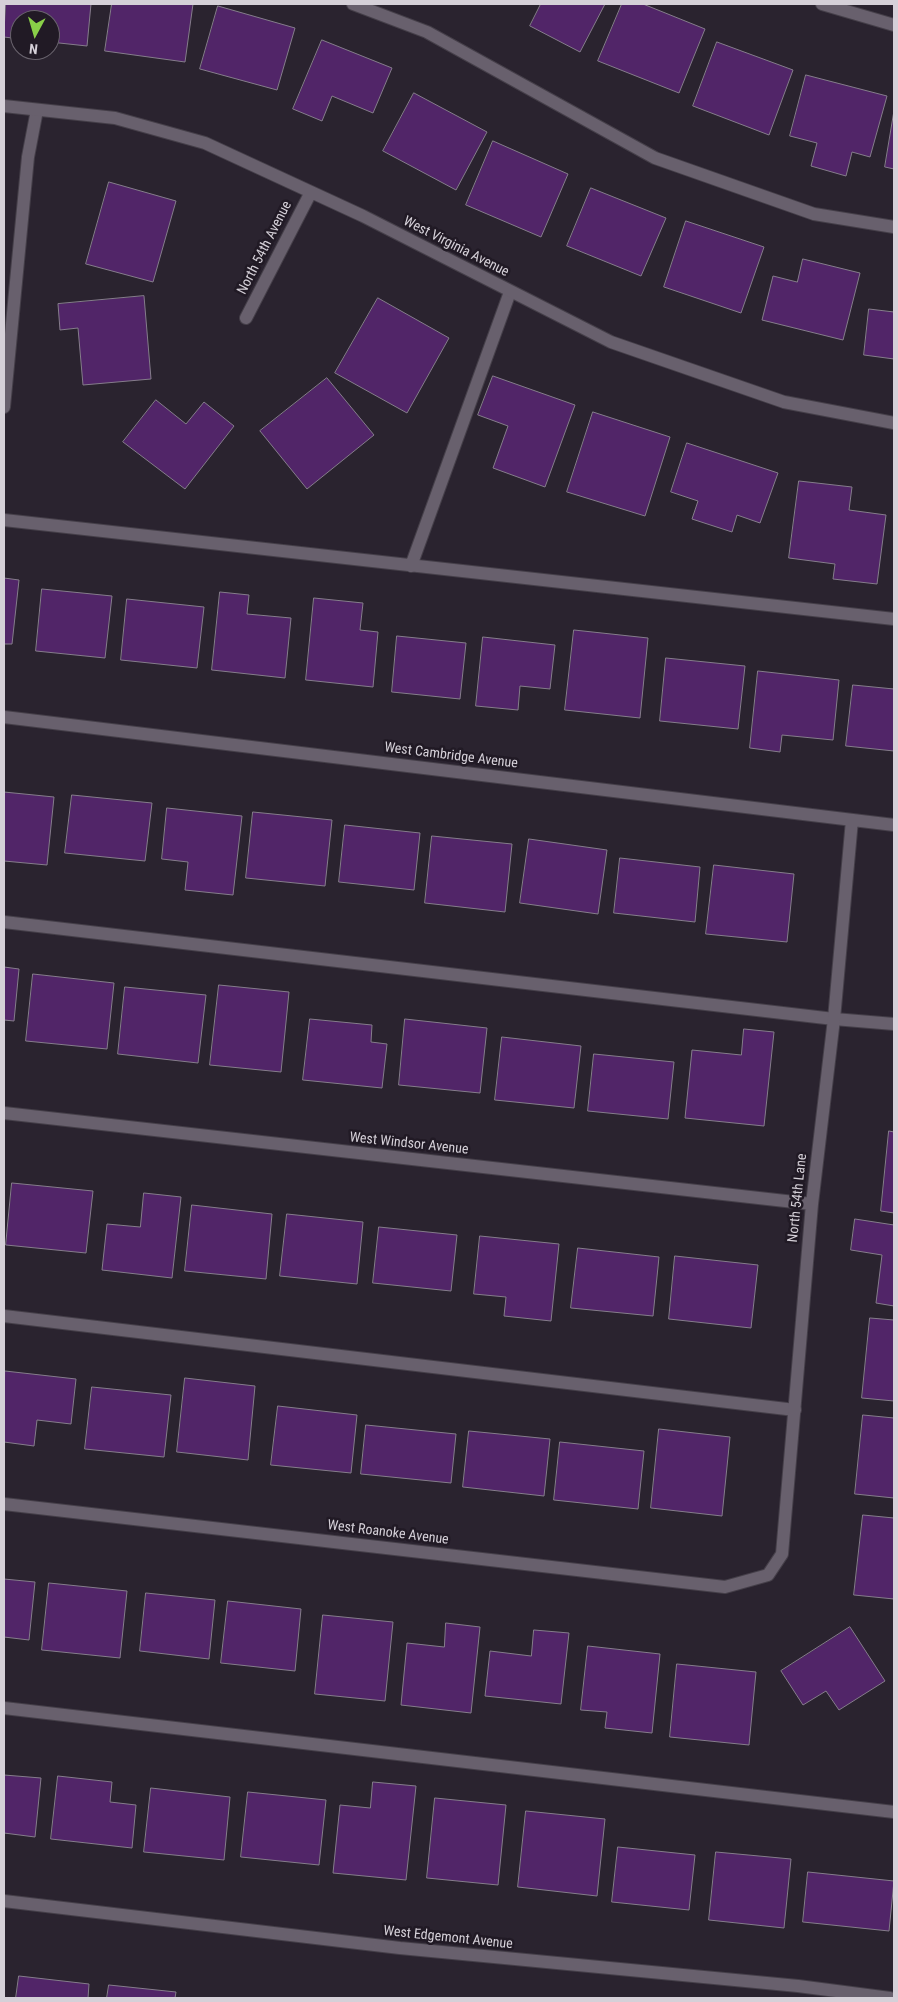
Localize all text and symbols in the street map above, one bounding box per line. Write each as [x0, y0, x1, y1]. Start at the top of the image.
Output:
north arrow [10, 10, 60, 60]
text: N [28, 41, 39, 57]
street label: North 54th Avenue [234, 198, 296, 298]
street label: West Virginia Avenue [400, 213, 512, 281]
street label: West Cambridge Avenue [383, 739, 519, 773]
street label: West Windsor Avenue [349, 1129, 469, 1159]
street label: North 54th Lane [785, 1153, 811, 1243]
street label: West Roanoke Avenue [326, 1517, 450, 1549]
street label: West Edgemont Avenue [382, 1923, 514, 1953]

